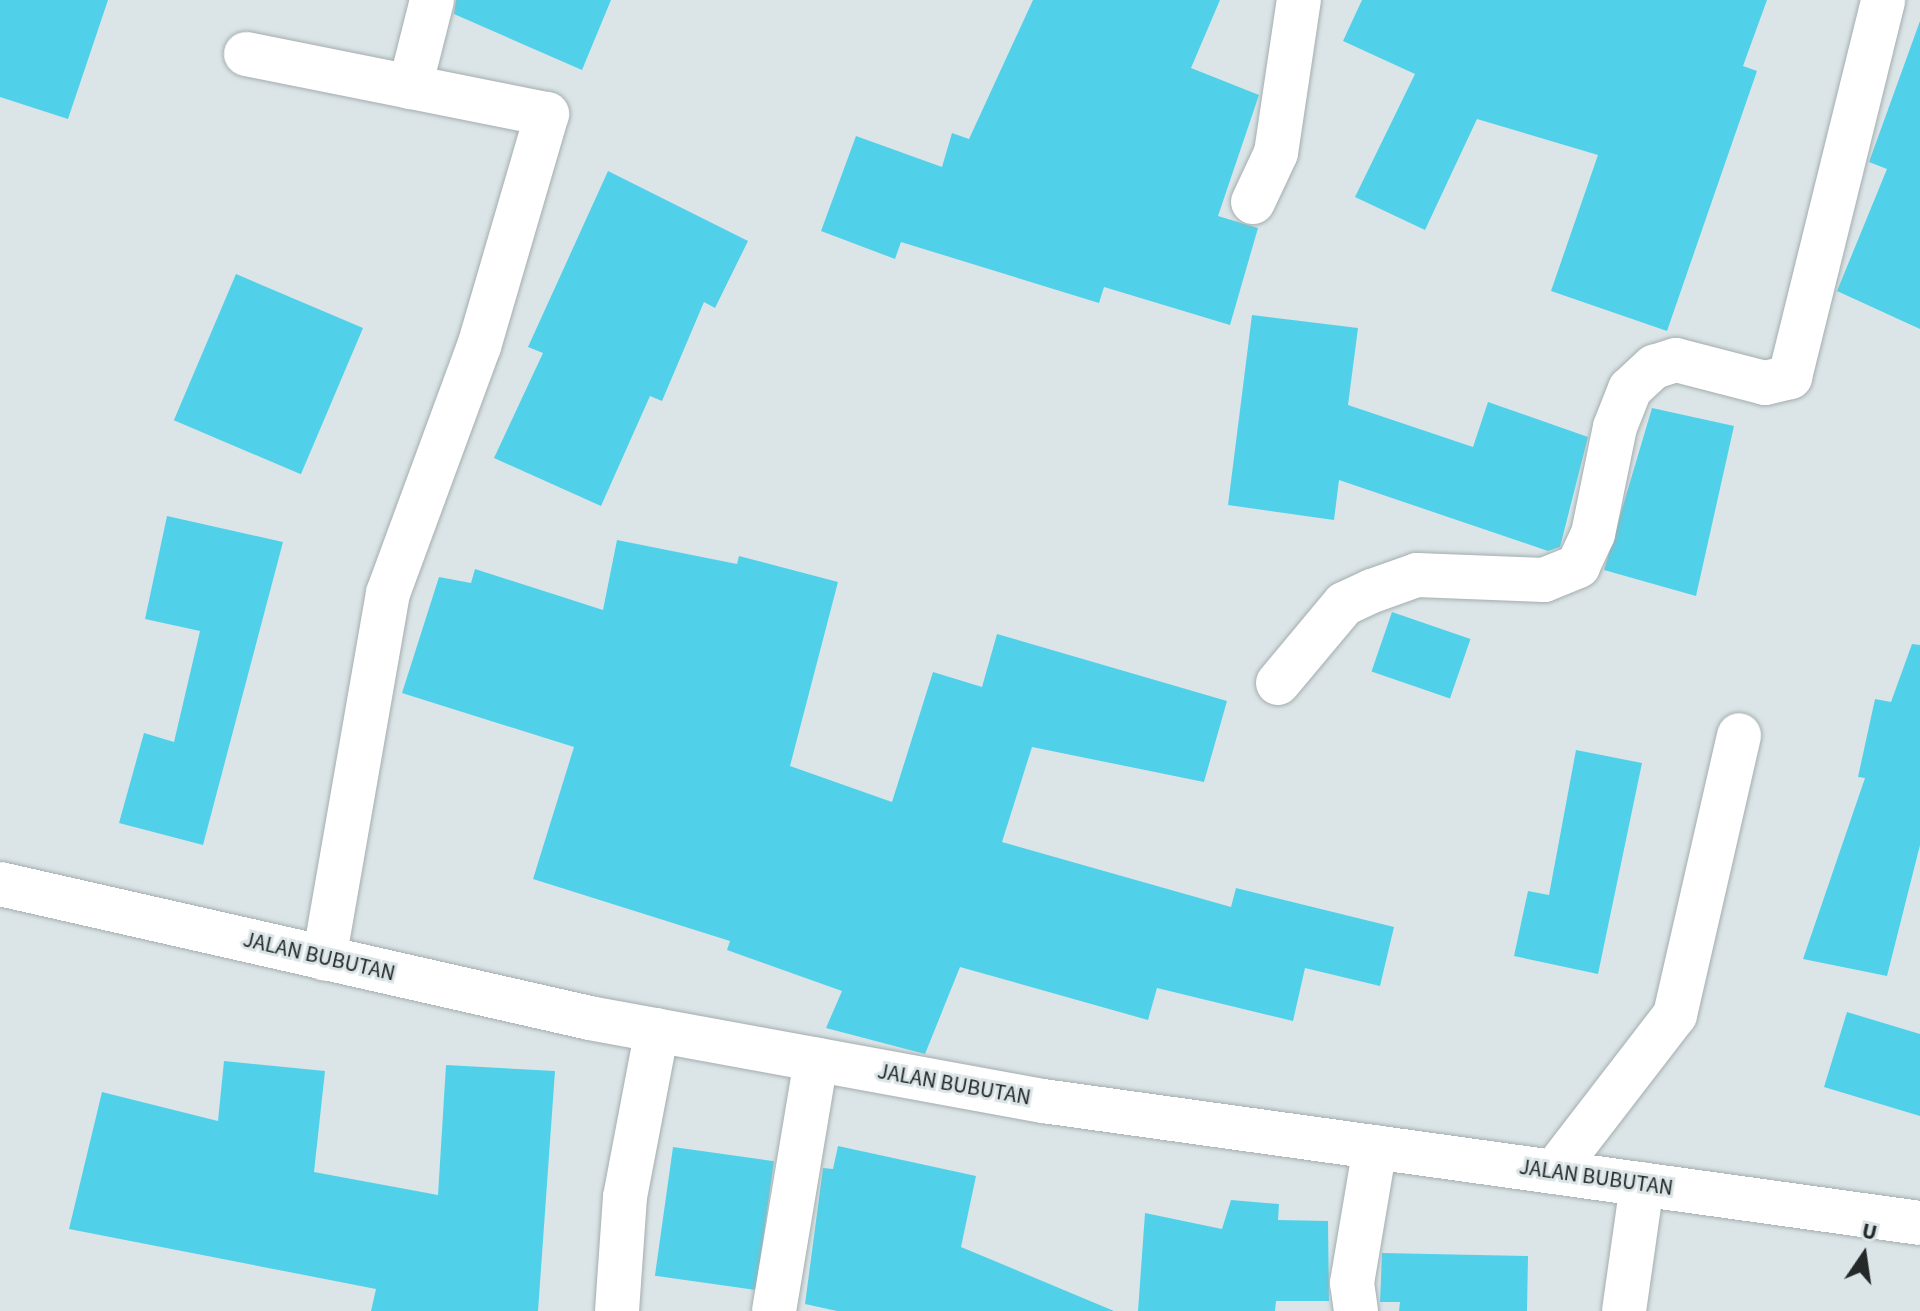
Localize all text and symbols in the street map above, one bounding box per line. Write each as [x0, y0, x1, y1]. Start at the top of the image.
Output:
street label: JALAN BUBUTAN [240, 927, 398, 987]
street label: JALAN BUBUTAN [875, 1059, 1033, 1111]
street label: JALAN BUBUTAN [1517, 1154, 1675, 1202]
text: U [1859, 1214, 1880, 1249]
north arrow [1824, 1215, 1904, 1295]

